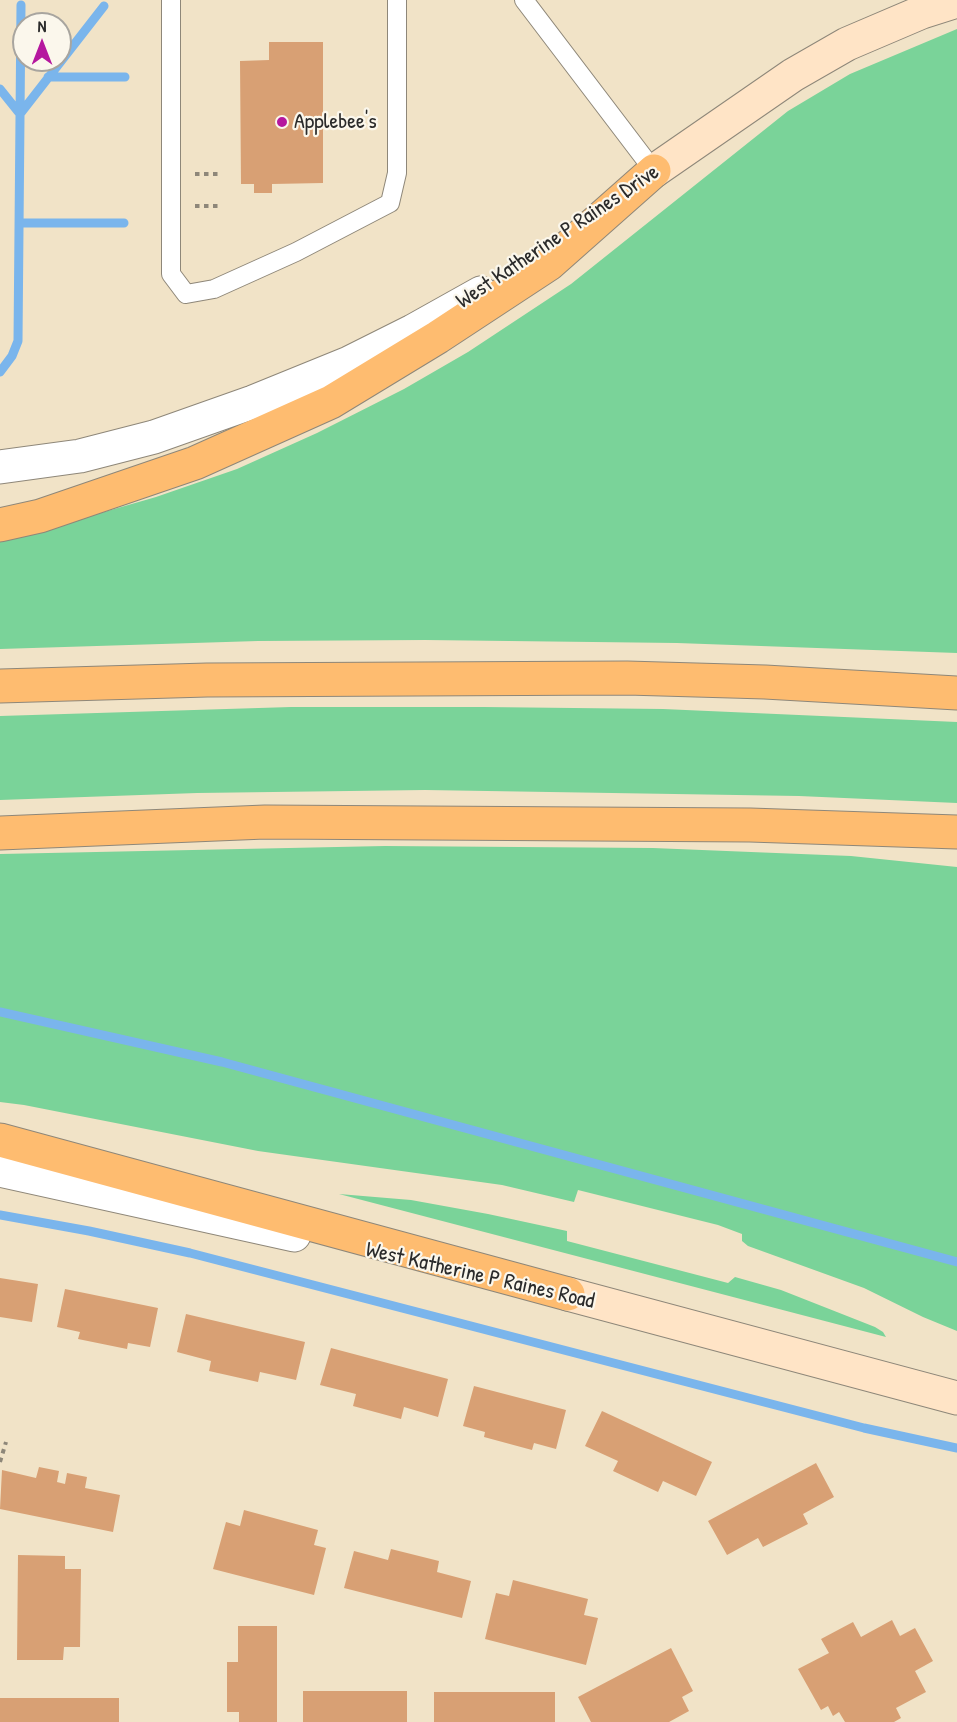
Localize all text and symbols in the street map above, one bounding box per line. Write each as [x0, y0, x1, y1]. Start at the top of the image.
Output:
north arrow [12, 12, 72, 72]
text: N [38, 15, 46, 37]
place label: Applebee's [294, 109, 377, 135]
marker: Applebee's [275, 115, 289, 129]
street label: West Katherine P Raines Drive [452, 159, 664, 315]
street label: West Katherine P Raines Road [363, 1237, 597, 1315]

